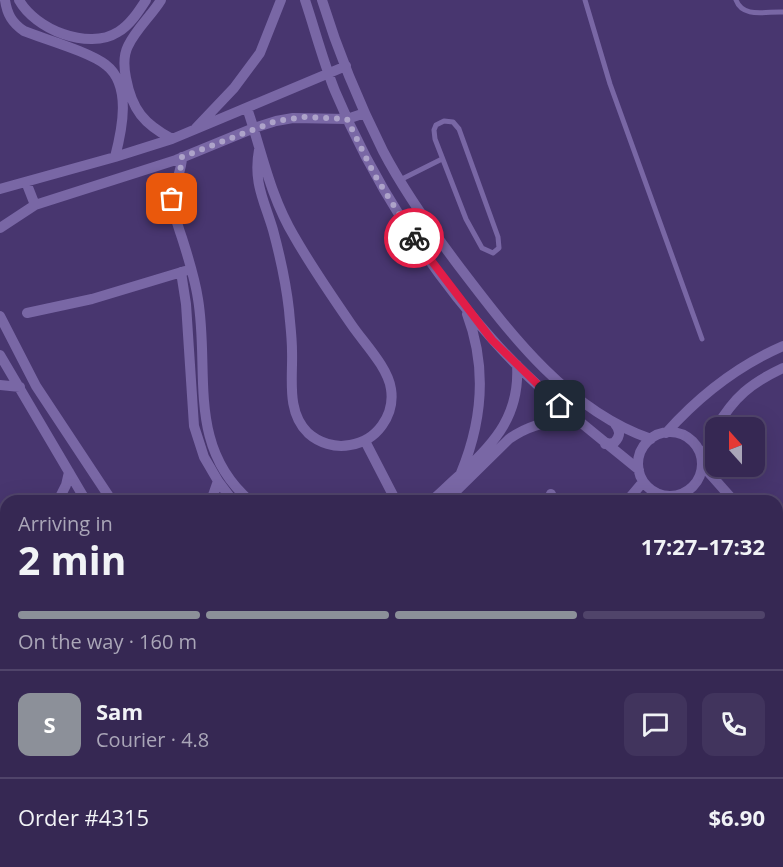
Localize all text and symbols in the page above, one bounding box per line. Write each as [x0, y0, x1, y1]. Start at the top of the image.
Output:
pin [146, 173, 197, 224]
icon: bag [155, 182, 188, 215]
courier [384, 208, 444, 268]
icon: bike [398, 222, 431, 255]
pin [534, 380, 585, 431]
icon: home [543, 389, 576, 422]
north arrow [705, 417, 765, 477]
map controls [705, 417, 765, 477]
text: Arriving in [18, 510, 113, 537]
text: 17:27–17:32 [641, 531, 765, 561]
text: 2 min [18, 533, 126, 586]
text: On the way · 160 m [18, 628, 197, 655]
button: chat [624, 693, 687, 756]
button: phone [702, 693, 765, 756]
text: Sam [96, 696, 143, 726]
text: S [43, 709, 56, 739]
text: Courier · 4.8 [96, 726, 209, 753]
text: Order #4315 [18, 802, 149, 832]
text: $6.90 [708, 802, 765, 832]

